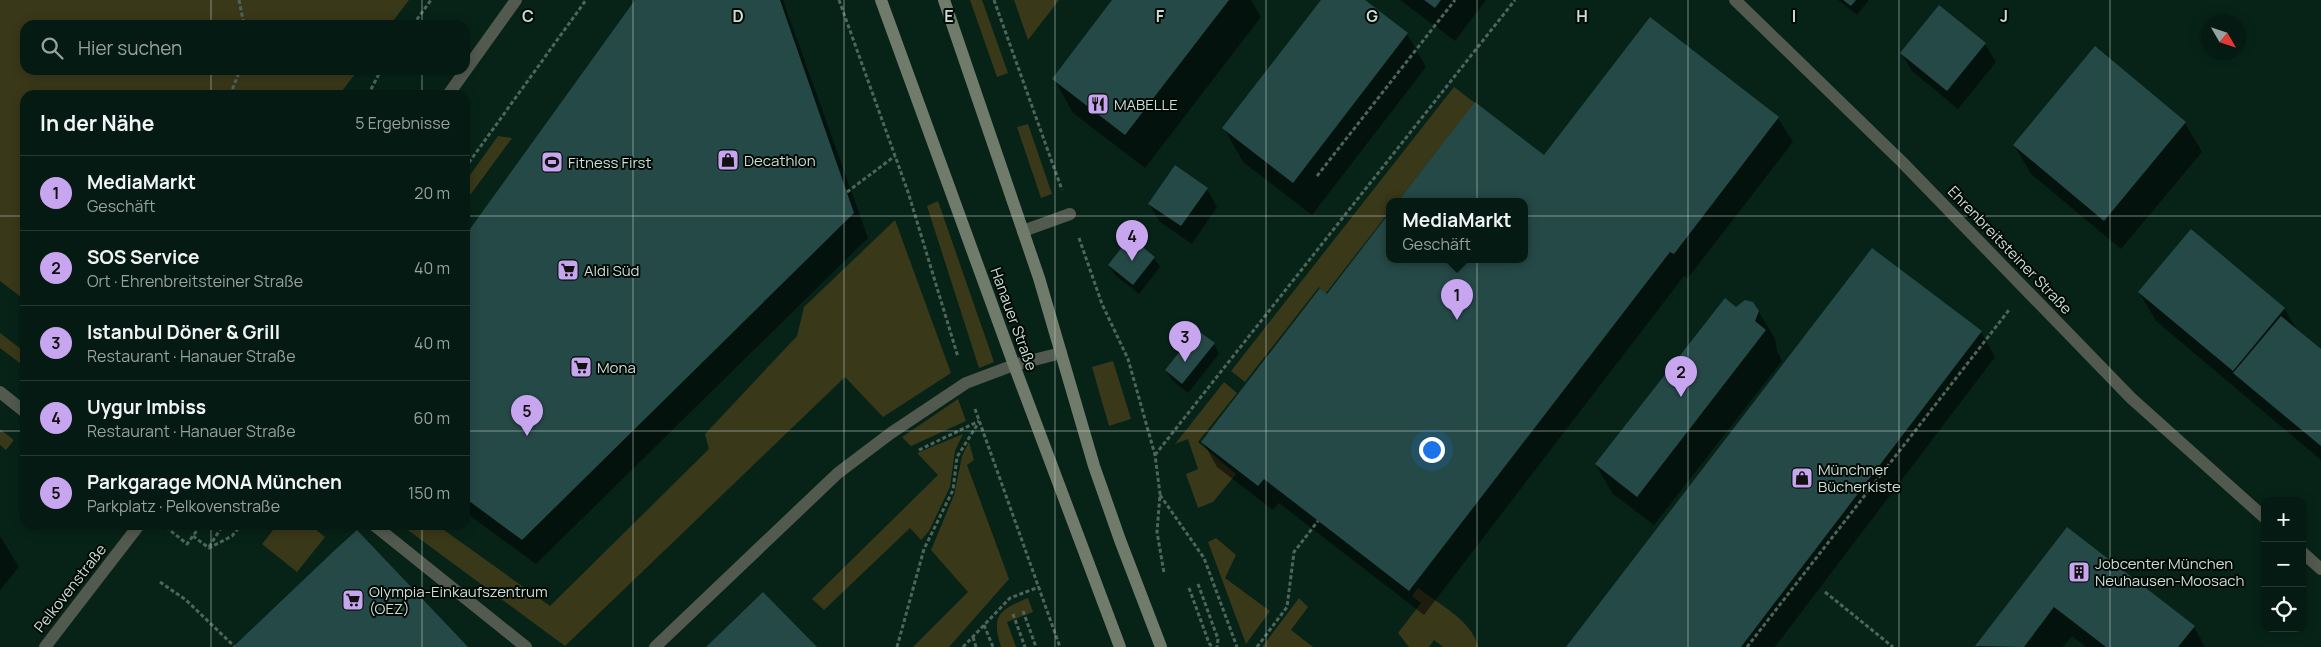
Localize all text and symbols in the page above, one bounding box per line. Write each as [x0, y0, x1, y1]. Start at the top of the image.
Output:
text: C [522, 5, 534, 27]
text: D [732, 5, 744, 27]
text: E [944, 5, 954, 27]
text: F [1156, 5, 1165, 27]
text: G [1366, 5, 1378, 27]
text: H [1576, 5, 1588, 27]
text: I [1792, 5, 1796, 27]
text: J [2000, 5, 2008, 27]
north arrow [2201, 15, 2246, 60]
search box [20, 20, 470, 75]
icon: search [38, 34, 66, 62]
text: Hier suchen [78, 35, 182, 61]
restaurant icon: MABELLE [1086, 92, 1110, 116]
place label: MABELLE [1114, 94, 1178, 115]
text: In der Nähe [40, 109, 154, 137]
text: 5 Ergebnisse [355, 112, 450, 134]
shop icon: Decathlon [716, 148, 740, 172]
sports icon: Fitness First [540, 150, 564, 174]
place label: Decathlon [744, 150, 816, 171]
place label: Fitness First [568, 152, 651, 173]
text: MediaMarkt [87, 169, 196, 195]
street label: Ehrenbreitsteiner Straße [1943, 181, 2077, 319]
text: 1 [52, 182, 60, 204]
text: 20 m [414, 182, 450, 204]
text: Geschäft [87, 195, 155, 217]
popup [1386, 198, 1528, 263]
text: MediaMarkt [1403, 207, 1511, 233]
pin: 4 [1116, 220, 1148, 261]
text: Geschäft [1403, 233, 1471, 255]
text: SOS Service [87, 244, 199, 270]
text: 2 [51, 257, 61, 279]
text: 40 m [414, 257, 450, 279]
supermarket icon: Aldi Süd [556, 258, 580, 282]
place label: Aldi Süd [584, 260, 639, 281]
street label: Hanauer Straße [986, 264, 1042, 374]
text: Ort · Ehrenbreitsteiner Straße [87, 270, 303, 292]
pin: 1 [1441, 279, 1473, 320]
text: Istanbul Döner & Grill [87, 319, 280, 345]
pin: 3 [1169, 321, 1201, 362]
text: 3 [51, 332, 61, 354]
text: 40 m [414, 332, 450, 354]
text: Restaurant · Hanauer Straße [87, 345, 296, 367]
supermarket icon: Mona [569, 355, 593, 379]
pin: 2 [1665, 356, 1697, 397]
place label: Mona [597, 357, 636, 378]
text: Uygur Imbiss [87, 394, 206, 420]
pin: 5 [511, 395, 543, 436]
text: 4 [51, 407, 61, 429]
text: 60 m [414, 407, 450, 429]
text: Restaurant · Hanauer Straße [87, 420, 296, 442]
your location [1419, 437, 1445, 463]
place label: Münchner Bücherkiste [1818, 459, 1901, 497]
shop icon: Münchner Bücherkiste [1790, 466, 1814, 490]
text: Parkgarage MONA München [87, 469, 342, 495]
text: 5 [51, 482, 61, 504]
text: 150 m [408, 482, 450, 504]
text: Parkplatz · Pelkovenstraße [87, 495, 280, 517]
map controls [2261, 497, 2306, 632]
button: + [2261, 497, 2306, 542]
street label: Pelkovenstraße [29, 539, 111, 637]
button: − [2261, 542, 2306, 587]
place label: Jobcenter München Neuhausen-Moosach [2095, 553, 2245, 591]
building icon: Jobcenter München Neuhausen-Moosach [2067, 560, 2091, 584]
place label: Olympia-Einkaufszentrum (OEZ) [369, 581, 548, 619]
button: locate [2261, 587, 2306, 632]
supermarket icon: Olympia-Einkaufszentrum (OEZ) [341, 588, 365, 612]

